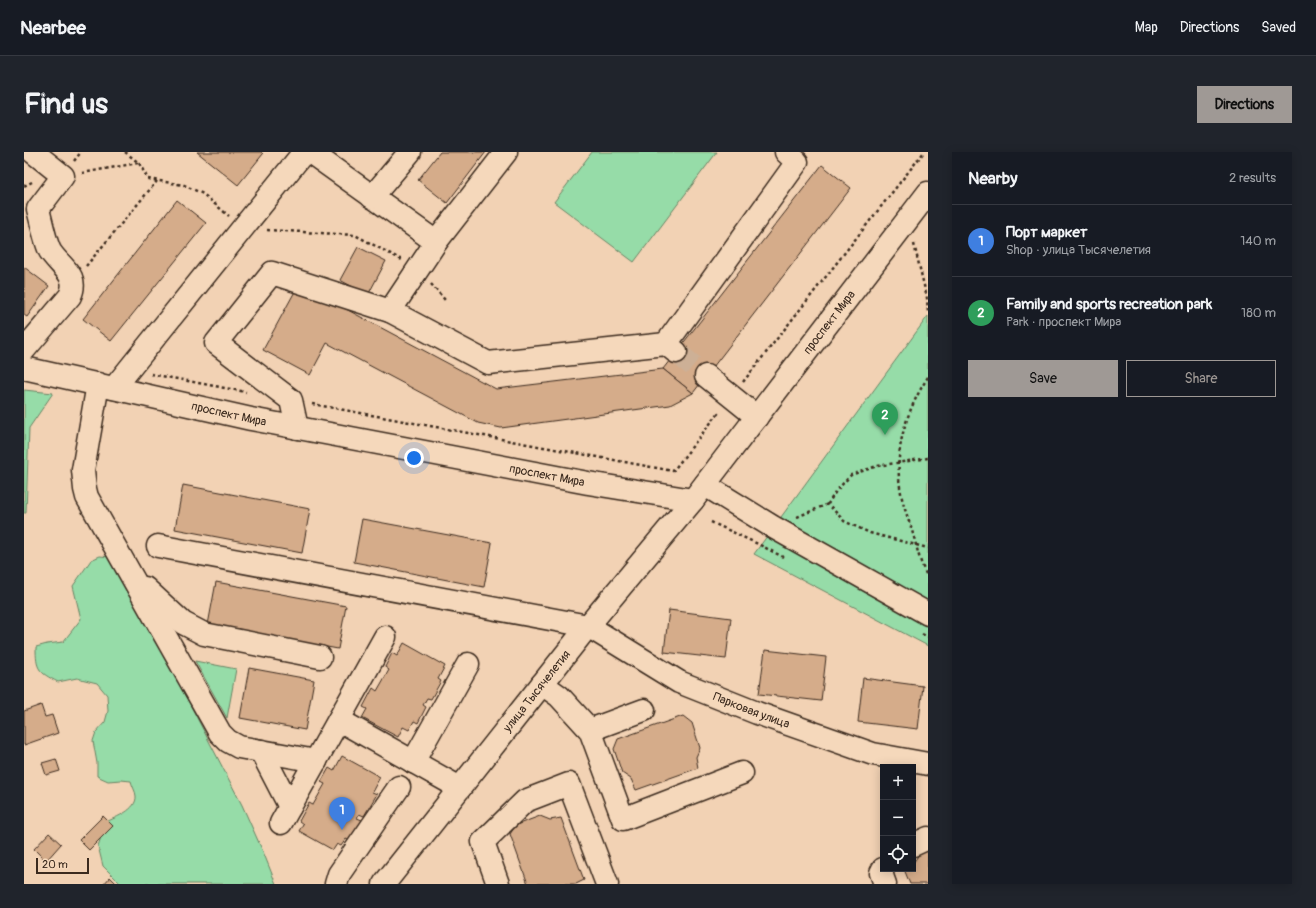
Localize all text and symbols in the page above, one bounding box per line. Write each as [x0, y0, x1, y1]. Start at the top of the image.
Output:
text: Nearbee [20, 16, 86, 40]
text: Map [1135, 19, 1158, 36]
text: Directions [1180, 19, 1239, 36]
text: Saved [1261, 19, 1296, 36]
button: Directions [1197, 86, 1292, 123]
text: Find us [24, 87, 108, 122]
text: Nearby [968, 168, 1017, 189]
text: 2 results [1229, 170, 1276, 186]
text: Порт маркет [1006, 223, 1088, 242]
text: 1 [978, 233, 984, 249]
text: 140 m [1240, 233, 1276, 249]
text: Shop · улица Тысячелетия [1006, 242, 1151, 258]
street label: проспект Мира [800, 287, 859, 357]
text: Family and sports recreation park [1006, 295, 1212, 314]
text: 2 [977, 305, 985, 321]
text: 180 m [1241, 305, 1276, 321]
text: Park · проспект Мира [1006, 314, 1121, 330]
button: Save [968, 360, 1118, 397]
button: Share [1126, 360, 1276, 397]
street label: проспект Мира [190, 399, 268, 430]
pin: 2 [872, 402, 898, 435]
your location [404, 448, 424, 468]
street label: проспект Мира [508, 461, 586, 490]
street label: улица Тысячелетия [499, 647, 574, 736]
street label: Парковая улица [711, 689, 792, 732]
map controls [880, 764, 916, 872]
button: + [880, 764, 916, 800]
pin: 1 [329, 797, 355, 830]
button: − [880, 800, 916, 836]
button: locate [880, 836, 916, 872]
scale bar [36, 856, 89, 875]
text: 20 m [42, 858, 68, 871]

